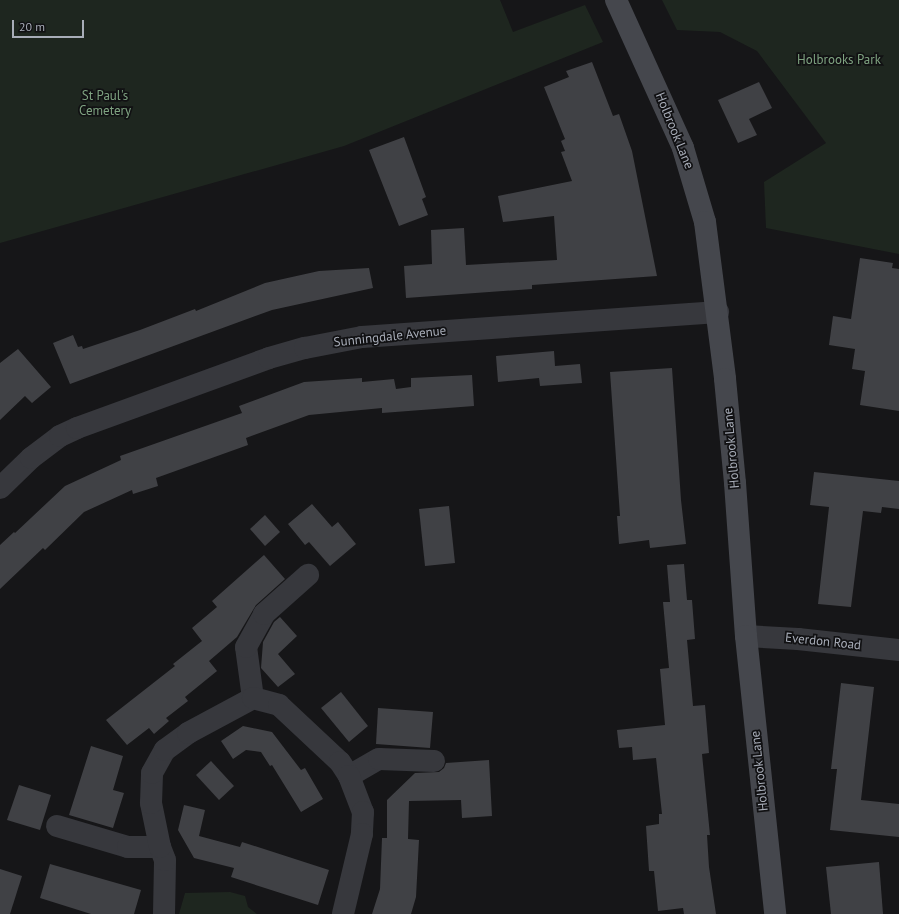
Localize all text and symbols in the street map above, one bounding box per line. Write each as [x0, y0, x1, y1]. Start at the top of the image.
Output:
scale bar [14, 12, 86, 38]
text: 20 m [19, 19, 45, 34]
park label: Holbrooks Park [797, 52, 881, 68]
park label: St Paul's Cemetery [79, 89, 131, 120]
street label: Holbrook Lane [652, 90, 696, 172]
street label: Sunningdale Avenue [333, 323, 447, 351]
street label: Holbrook Lane [721, 407, 743, 489]
street label: Everdon Road [784, 630, 862, 654]
street label: Holbrook Lane [748, 730, 772, 812]

